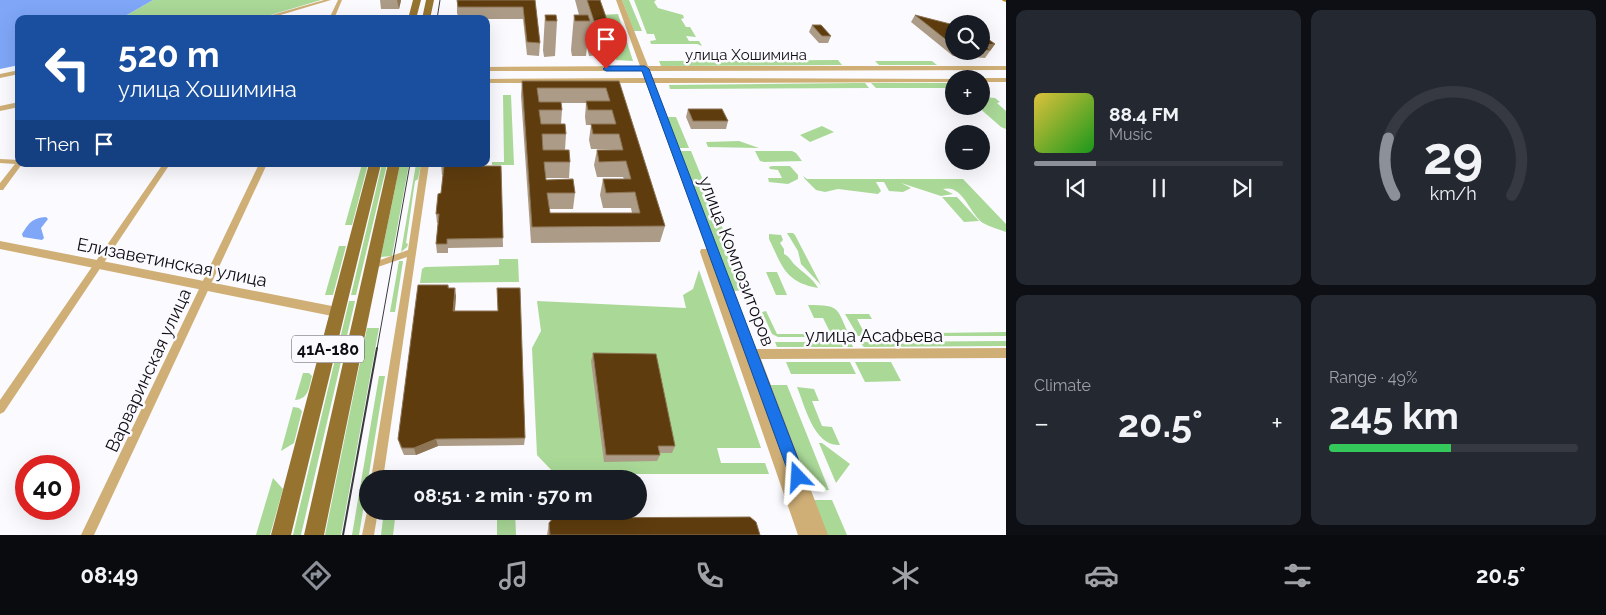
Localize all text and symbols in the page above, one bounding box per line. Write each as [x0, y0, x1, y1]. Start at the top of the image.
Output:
map controls [945, 15, 990, 170]
button: search [945, 15, 990, 60]
pin [585, 18, 627, 69]
icon: arrive [592, 25, 620, 53]
text: 520 m [118, 34, 220, 75]
icon: left [35, 35, 100, 100]
street label: улица Хошимина [685, 46, 807, 64]
button: + [945, 70, 990, 115]
text: улица Хошимина [118, 76, 297, 102]
text: 88.4 FM [1109, 103, 1179, 125]
button: − [945, 125, 990, 170]
text: Music [1109, 125, 1153, 144]
text: 29 [1424, 125, 1483, 186]
icon: arrive [90, 130, 118, 158]
text: Then [35, 133, 80, 155]
street label: улица Композиторов [695, 173, 779, 349]
icon: previous [1062, 174, 1090, 202]
icon: pause [1145, 174, 1173, 202]
icon: next [1228, 174, 1256, 202]
text: km/h [1430, 183, 1477, 204]
street label: Елизаветинская улица [75, 233, 269, 291]
street label: Варваринская улица [101, 285, 195, 455]
street label: улица Асафьева [805, 325, 943, 346]
road number: 41А-180 [292, 336, 364, 362]
text: Range · 49% [1329, 368, 1417, 387]
text: Climate [1034, 376, 1091, 395]
text: 245 km [1329, 393, 1459, 438]
text: 20.5° [1118, 401, 1203, 446]
text: − [1034, 407, 1049, 440]
text: + [1271, 407, 1283, 440]
position arrow [771, 450, 823, 502]
speed limit sign: 40 [15, 455, 80, 520]
text: 08:51 · 2 min · 570 m [414, 484, 592, 506]
icon: directions [299, 558, 334, 593]
icon: music [496, 558, 531, 593]
icon: phone [692, 558, 727, 593]
icon: climate [888, 558, 923, 593]
icon: car [1084, 558, 1119, 593]
icon: filters [1280, 558, 1315, 593]
text: 08:49 [81, 562, 138, 588]
text: 20.5° [1476, 562, 1525, 588]

